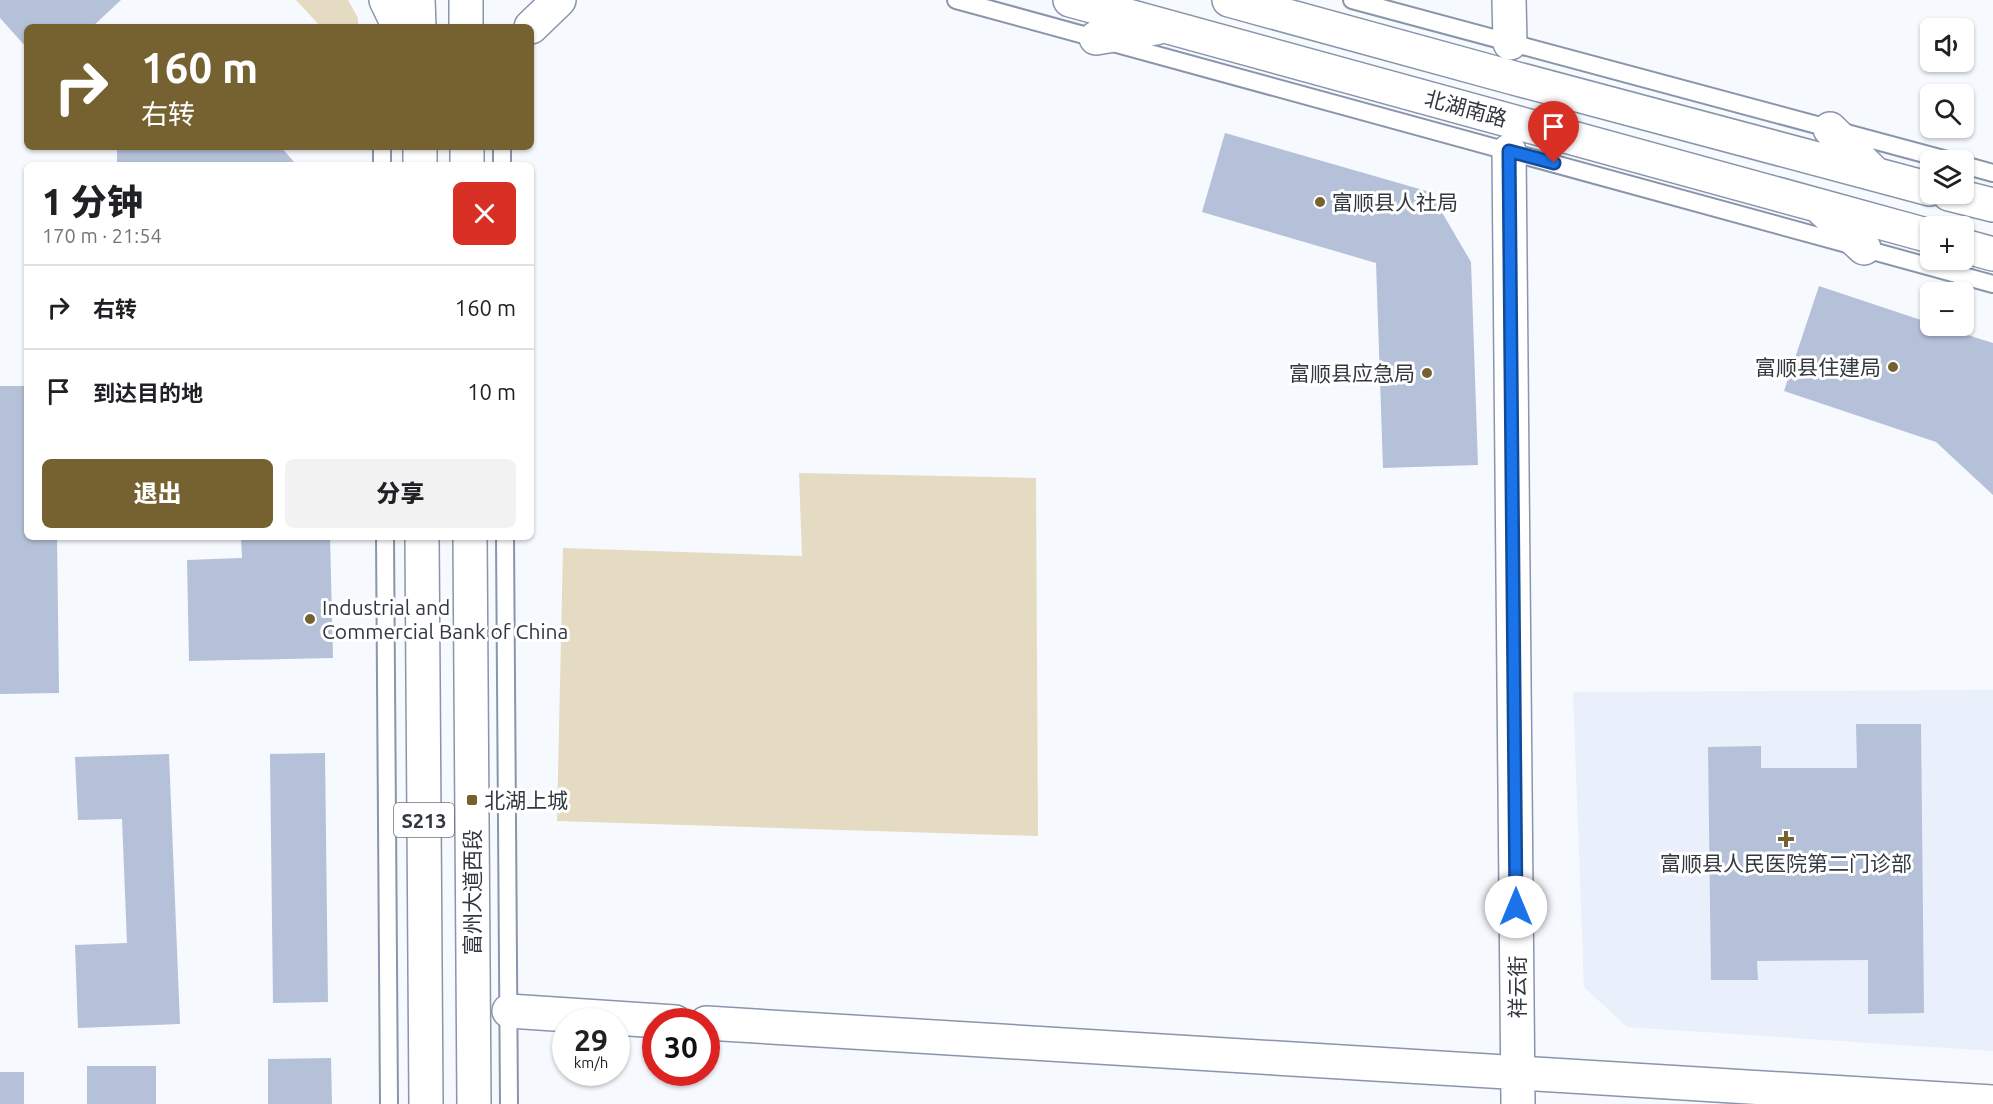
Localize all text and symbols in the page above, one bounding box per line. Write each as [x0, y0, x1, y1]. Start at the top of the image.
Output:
map controls [1920, 18, 1974, 336]
button: sound [1920, 18, 1974, 72]
text: 160 m [141, 44, 258, 91]
icon: right [42, 48, 120, 126]
button: search [1920, 84, 1974, 138]
street label: 北湖南路 [1422, 86, 1510, 130]
text: 右转 [141, 99, 195, 129]
pin [1528, 101, 1579, 163]
icon: arrive [1537, 110, 1570, 143]
button: layers [1920, 150, 1974, 204]
text: 1 分钟 [42, 181, 143, 222]
button: close [453, 182, 516, 245]
place label: 富顺县人社局 [1332, 190, 1458, 214]
marker: 富顺县人社局 [1313, 195, 1327, 209]
button: + [1920, 216, 1974, 270]
text: 170 m · 21:54 [42, 224, 162, 247]
button: − [1920, 282, 1974, 336]
icon: right [42, 291, 75, 324]
text: 160 m [455, 295, 516, 320]
text: 右转 [93, 296, 137, 321]
place label: 富顺县住建局 [1755, 355, 1881, 379]
marker: 富顺县住建局 [1886, 360, 1900, 374]
place label: 富顺县应急局 [1289, 361, 1415, 385]
marker: 富顺县应急局 [1420, 366, 1434, 380]
icon: arrive [42, 375, 75, 408]
text: 10 m [467, 379, 516, 404]
text: 到达目的地 [93, 380, 203, 405]
button: 退出 [42, 459, 273, 528]
button: 分享 [285, 459, 516, 528]
place label: Industrial and Commercial Bank of China [322, 595, 568, 643]
marker: Industrial and Commercial Bank of China [303, 612, 317, 626]
place label: 北湖上城 [484, 788, 568, 812]
marker: 北湖上城 [465, 793, 479, 807]
road number: S213 [394, 803, 454, 837]
street label: 富州大道西段 [460, 829, 484, 955]
marker: 富顺县人民医院第二门诊部 [1777, 830, 1795, 848]
place label: 富顺县人民医院第二门诊部 [1660, 851, 1912, 875]
position arrow [1484, 875, 1548, 939]
street label: 祥云街 [1505, 956, 1529, 1019]
speed limit sign: 30 [642, 1008, 720, 1086]
text: 29 [574, 1023, 608, 1057]
text: km/h [574, 1054, 608, 1071]

